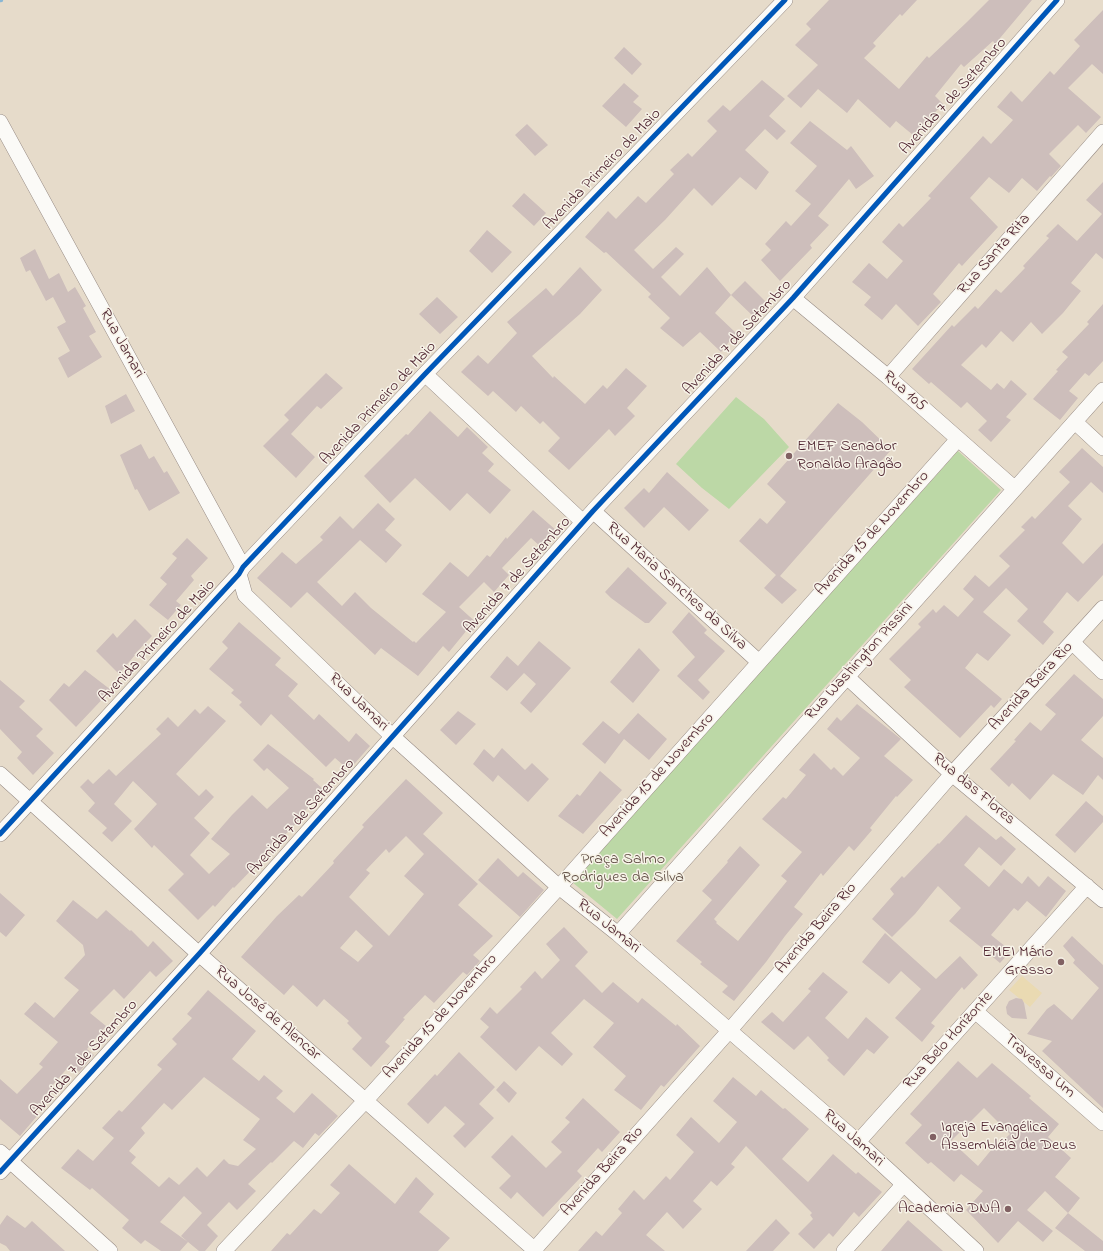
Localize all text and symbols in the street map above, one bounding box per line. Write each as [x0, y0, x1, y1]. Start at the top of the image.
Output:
street label: Avenida 7 de Setembro [896, 34, 1012, 160]
street label: Avenida Primeiro de Maio [540, 105, 666, 235]
street label: Rua Santa Rita [955, 211, 1035, 299]
street label: Avenida 7 de Setembro [680, 276, 796, 400]
street label: Rua Jamari [94, 306, 148, 382]
street label: Avenida Primeiro de Maio [317, 338, 441, 470]
street label: Rua 105 [878, 368, 930, 416]
place label: EMEF Senador Ronaldo Aragão [797, 437, 902, 475]
marker: EMEF Senador Ronaldo Aragão [784, 451, 794, 461]
street label: Avenida 15 de Novembro [812, 468, 934, 600]
street label: Avenida 7 de Setembro [460, 513, 576, 639]
street label: Rua Maria Sanches da Silva [602, 519, 750, 655]
street label: Avenida Primeiro de Maio [96, 576, 220, 708]
street label: Rua Washington Pissini [802, 599, 918, 725]
street label: Avenida Beira Rio [986, 639, 1078, 735]
street label: Rua Jamari [324, 670, 392, 736]
street label: Avenida 15 de Novembro [597, 710, 719, 842]
street label: Rua das Flores [928, 750, 1018, 830]
street label: Avenida 7 de Setembro [244, 755, 360, 881]
park label: Praça Salmo Rodrigues da Silva [562, 850, 684, 888]
street label: Avenida Beira Rio [772, 879, 862, 979]
street label: Rua Jamari [572, 896, 644, 958]
place label: EMEI Mário Grasso [982, 943, 1053, 981]
street label: Avenida 15 de Novembro [380, 951, 502, 1083]
marker: EMEI Mário Grasso [1056, 957, 1066, 967]
street label: Rua José de Alencar [210, 963, 324, 1065]
street label: Rua Belo Horizonte [900, 988, 998, 1094]
street label: Avenida 7 de Setembro [27, 996, 143, 1122]
street label: Travessa Um [999, 1031, 1079, 1103]
street label: Rua Jamari [818, 1106, 888, 1172]
place label: Igreja Evangélica Assembléia de Deus [941, 1118, 1076, 1156]
street label: Avenida Beira Rio [558, 1123, 648, 1221]
marker: Igreja Evangélica Assembléia de Deus [928, 1132, 938, 1142]
place label: Academia DNA [898, 1199, 1000, 1219]
marker: Academia DNA [1003, 1204, 1013, 1214]

